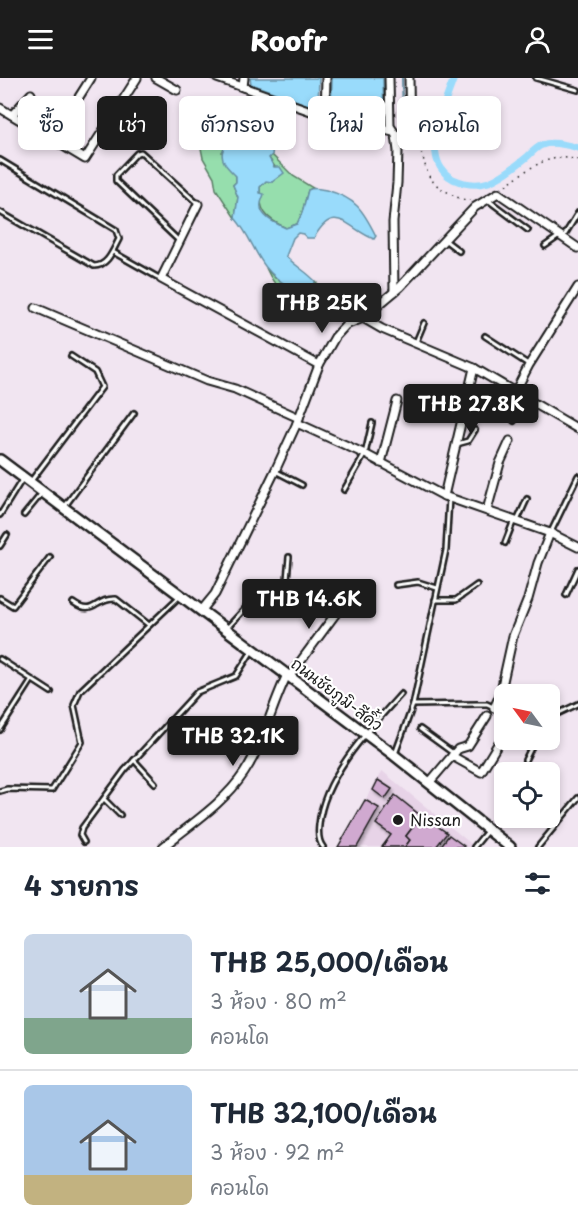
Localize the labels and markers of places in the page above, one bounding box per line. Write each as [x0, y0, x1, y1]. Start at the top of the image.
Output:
pin: THB 25K [267, 283, 377, 334]
pin: THB 27.8K [402, 384, 540, 435]
pin: THB 14.6K [240, 579, 378, 630]
pin: THB 32.1K [164, 716, 302, 767]
place label: Nissan [410, 807, 461, 831]
marker: Nissan [391, 813, 405, 827]

